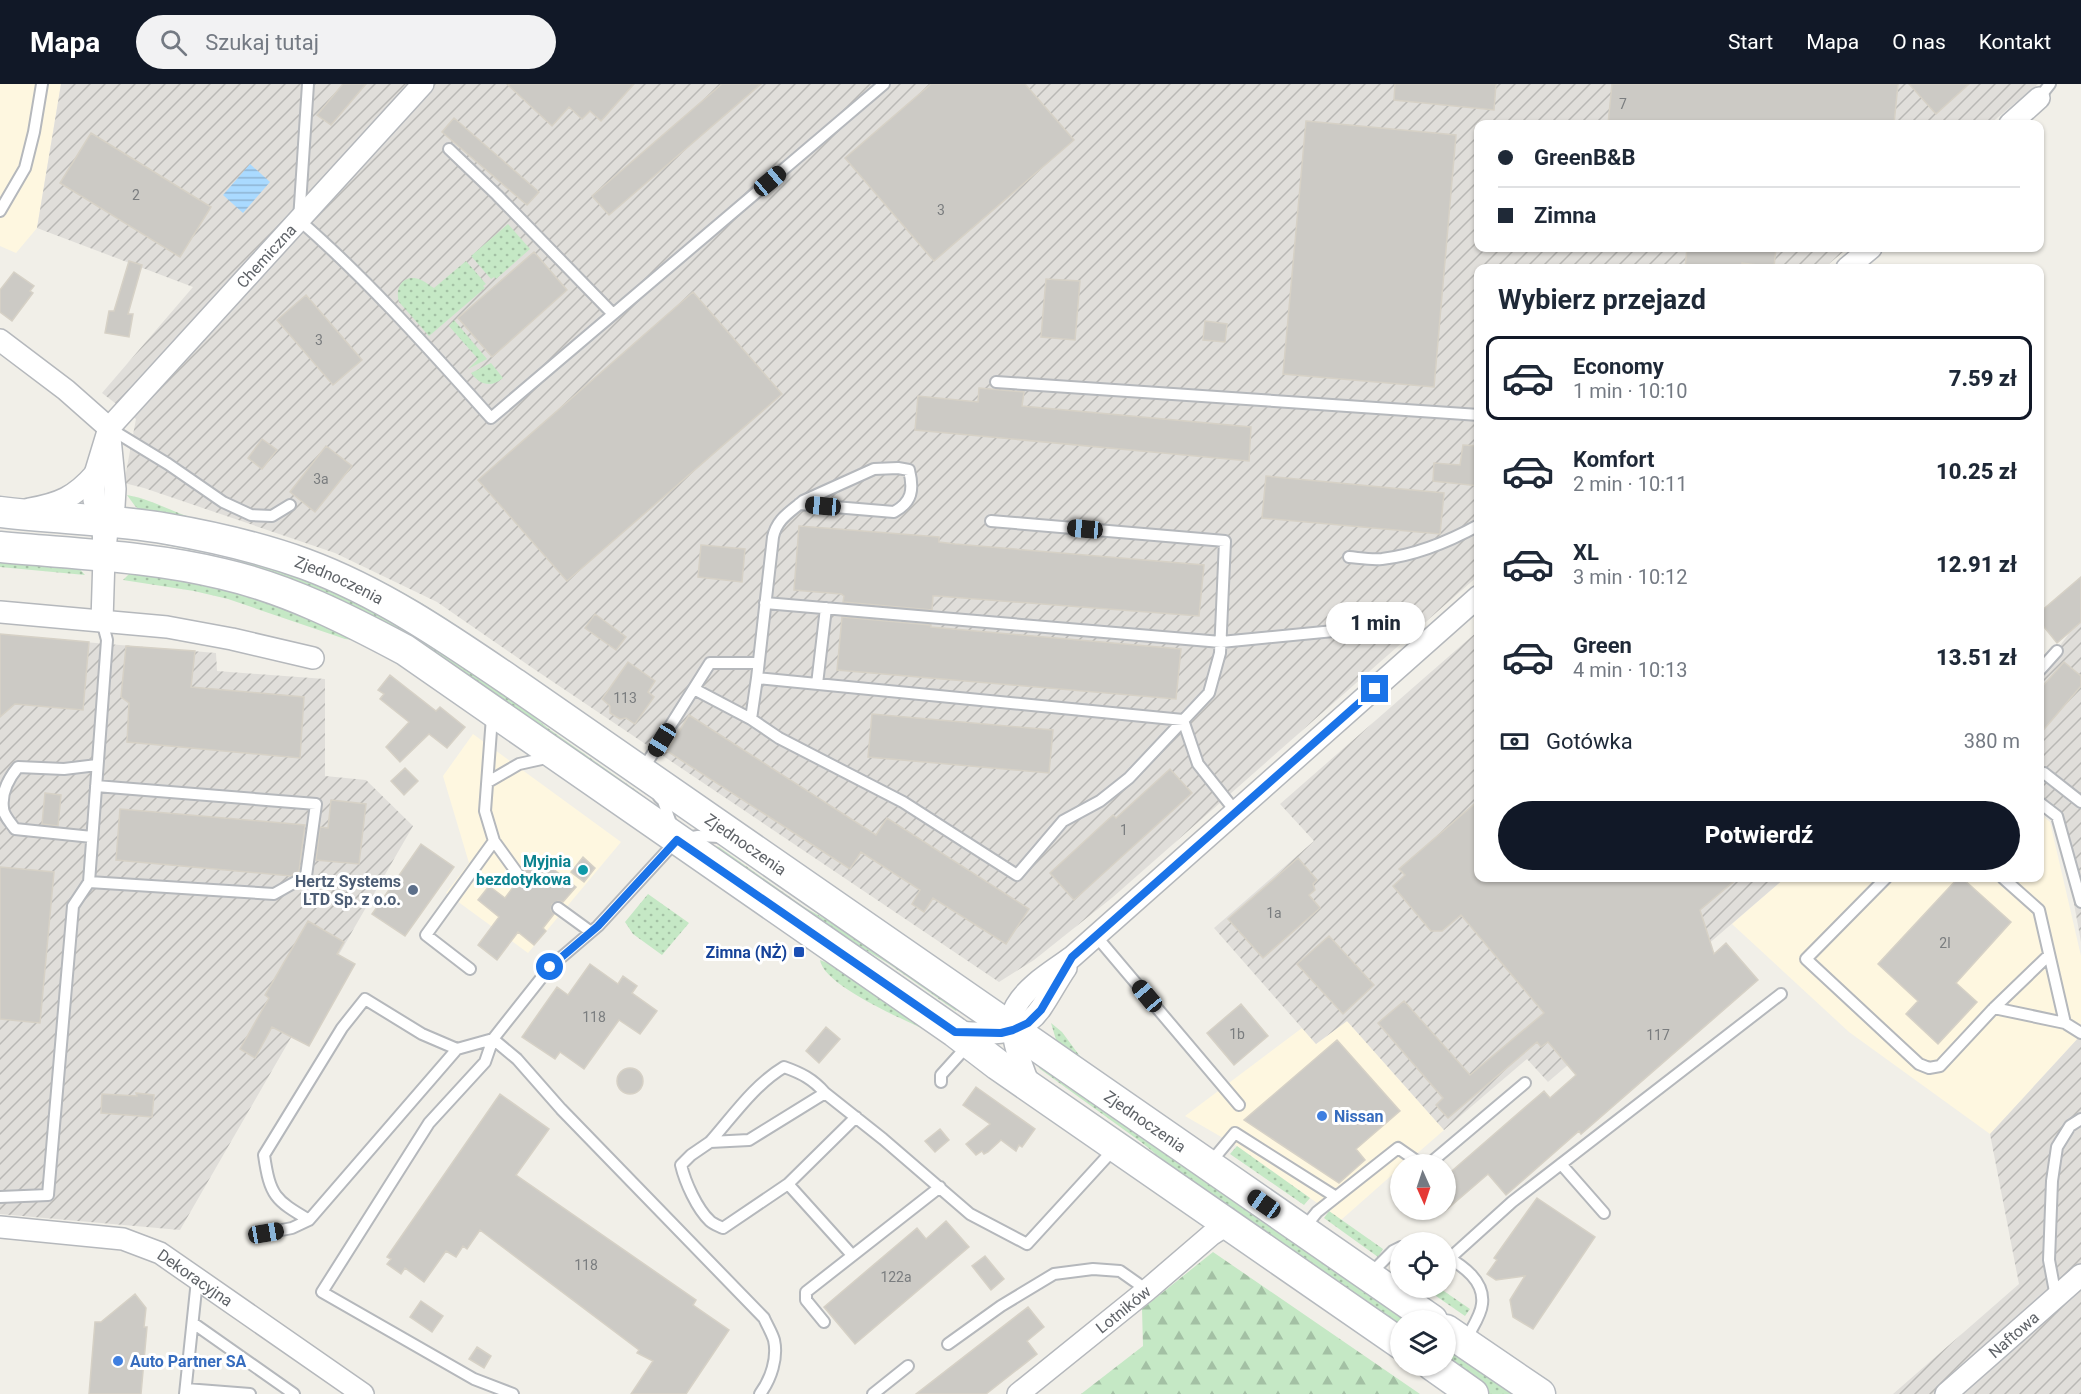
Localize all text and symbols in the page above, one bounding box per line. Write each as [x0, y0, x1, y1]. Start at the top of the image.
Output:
search box [136, 15, 556, 69]
text: Mapa [30, 26, 100, 59]
icon: search [157, 26, 190, 59]
text: Szukaj tutaj [205, 30, 319, 55]
text: Start [1728, 30, 1773, 54]
text: Mapa [1806, 30, 1859, 54]
text: O nas [1892, 30, 1946, 54]
text: Kontakt [1979, 30, 2051, 54]
house number: 7 [1619, 96, 1627, 112]
text: GreenB&B [1534, 145, 1636, 170]
car [750, 163, 790, 199]
house number: 2 [132, 187, 140, 203]
house number: 3 [937, 202, 945, 218]
text: Zimna [1534, 203, 1596, 228]
street label: Chemiczna [232, 220, 300, 292]
text: Wybierz przejazd [1498, 284, 1706, 316]
house number: 3 [315, 332, 323, 348]
icon: car [1501, 351, 1555, 405]
text: Economy [1573, 354, 1664, 379]
text: 7.59 zł [1949, 366, 2017, 391]
text: 1 min · 10:10 [1573, 379, 1688, 403]
icon: car [1501, 444, 1555, 498]
text: Komfort [1573, 447, 1655, 472]
text: 10.25 zł [1936, 459, 2017, 484]
house number: 3a [313, 471, 329, 487]
text: 2 min · 10:11 [1573, 472, 1688, 496]
car [804, 495, 842, 517]
car [1066, 518, 1104, 540]
icon: car [1501, 537, 1555, 591]
text: XL [1573, 540, 1599, 565]
street label: Zjednoczenia [292, 552, 387, 608]
text: 12.91 zł [1936, 552, 2017, 577]
text: 3 min · 10:12 [1573, 565, 1688, 589]
callout: 1 min [1326, 602, 1424, 644]
text: 1 min [1350, 611, 1401, 635]
icon: car [1501, 630, 1555, 684]
text: Green [1573, 633, 1632, 658]
text: 13.51 zł [1936, 645, 2017, 670]
text: 4 min · 10:13 [1573, 658, 1688, 682]
route end [1361, 675, 1388, 702]
house number: 113 [613, 690, 637, 706]
car [645, 720, 679, 760]
icon: cash [1498, 725, 1531, 758]
text: Gotówka [1546, 729, 1633, 754]
text: 380 m [1964, 729, 2020, 753]
button: Potwierdź [1498, 801, 2020, 870]
street label: Zjednoczenia [701, 809, 790, 879]
house number: 1 [1120, 822, 1128, 838]
place label: Myjnia bezdotykowa [476, 852, 571, 889]
marker: Myjnia bezdotykowa [576, 863, 590, 877]
place label: Hertz Systems LTD Sp. z o.o. [295, 872, 401, 909]
marker: Hertz Systems LTD Sp. z o.o. [406, 883, 420, 897]
house number: 1a [1266, 905, 1282, 921]
house number: 2l [1939, 935, 1951, 951]
place label: Zimna (NŻ) [705, 943, 787, 962]
marker: Zimna (NŻ) [792, 945, 806, 959]
route start [536, 953, 563, 980]
car [1129, 976, 1165, 1016]
house number: 118 [582, 1009, 606, 1025]
house number: 1b [1229, 1026, 1245, 1042]
house number: 117 [1646, 1027, 1670, 1043]
street label: Zjednoczenia [1101, 1086, 1190, 1156]
place label: Nissan [1334, 1107, 1384, 1126]
marker: Nissan [1315, 1109, 1329, 1123]
north arrow [1390, 1154, 1456, 1220]
map controls [1390, 1154, 1456, 1376]
car [1244, 1186, 1284, 1222]
car [247, 1221, 285, 1245]
button: locate [1390, 1232, 1456, 1298]
street label: Dekoracyjna [154, 1245, 236, 1310]
house number: 118 [574, 1257, 598, 1273]
house number: 122a [880, 1269, 912, 1285]
street label: Lotników [1092, 1281, 1154, 1337]
street label: Naftowa [1984, 1307, 2043, 1362]
button: layers [1390, 1310, 1456, 1376]
place label: Auto Partner SA [130, 1352, 247, 1371]
marker: Auto Partner SA [111, 1354, 125, 1368]

